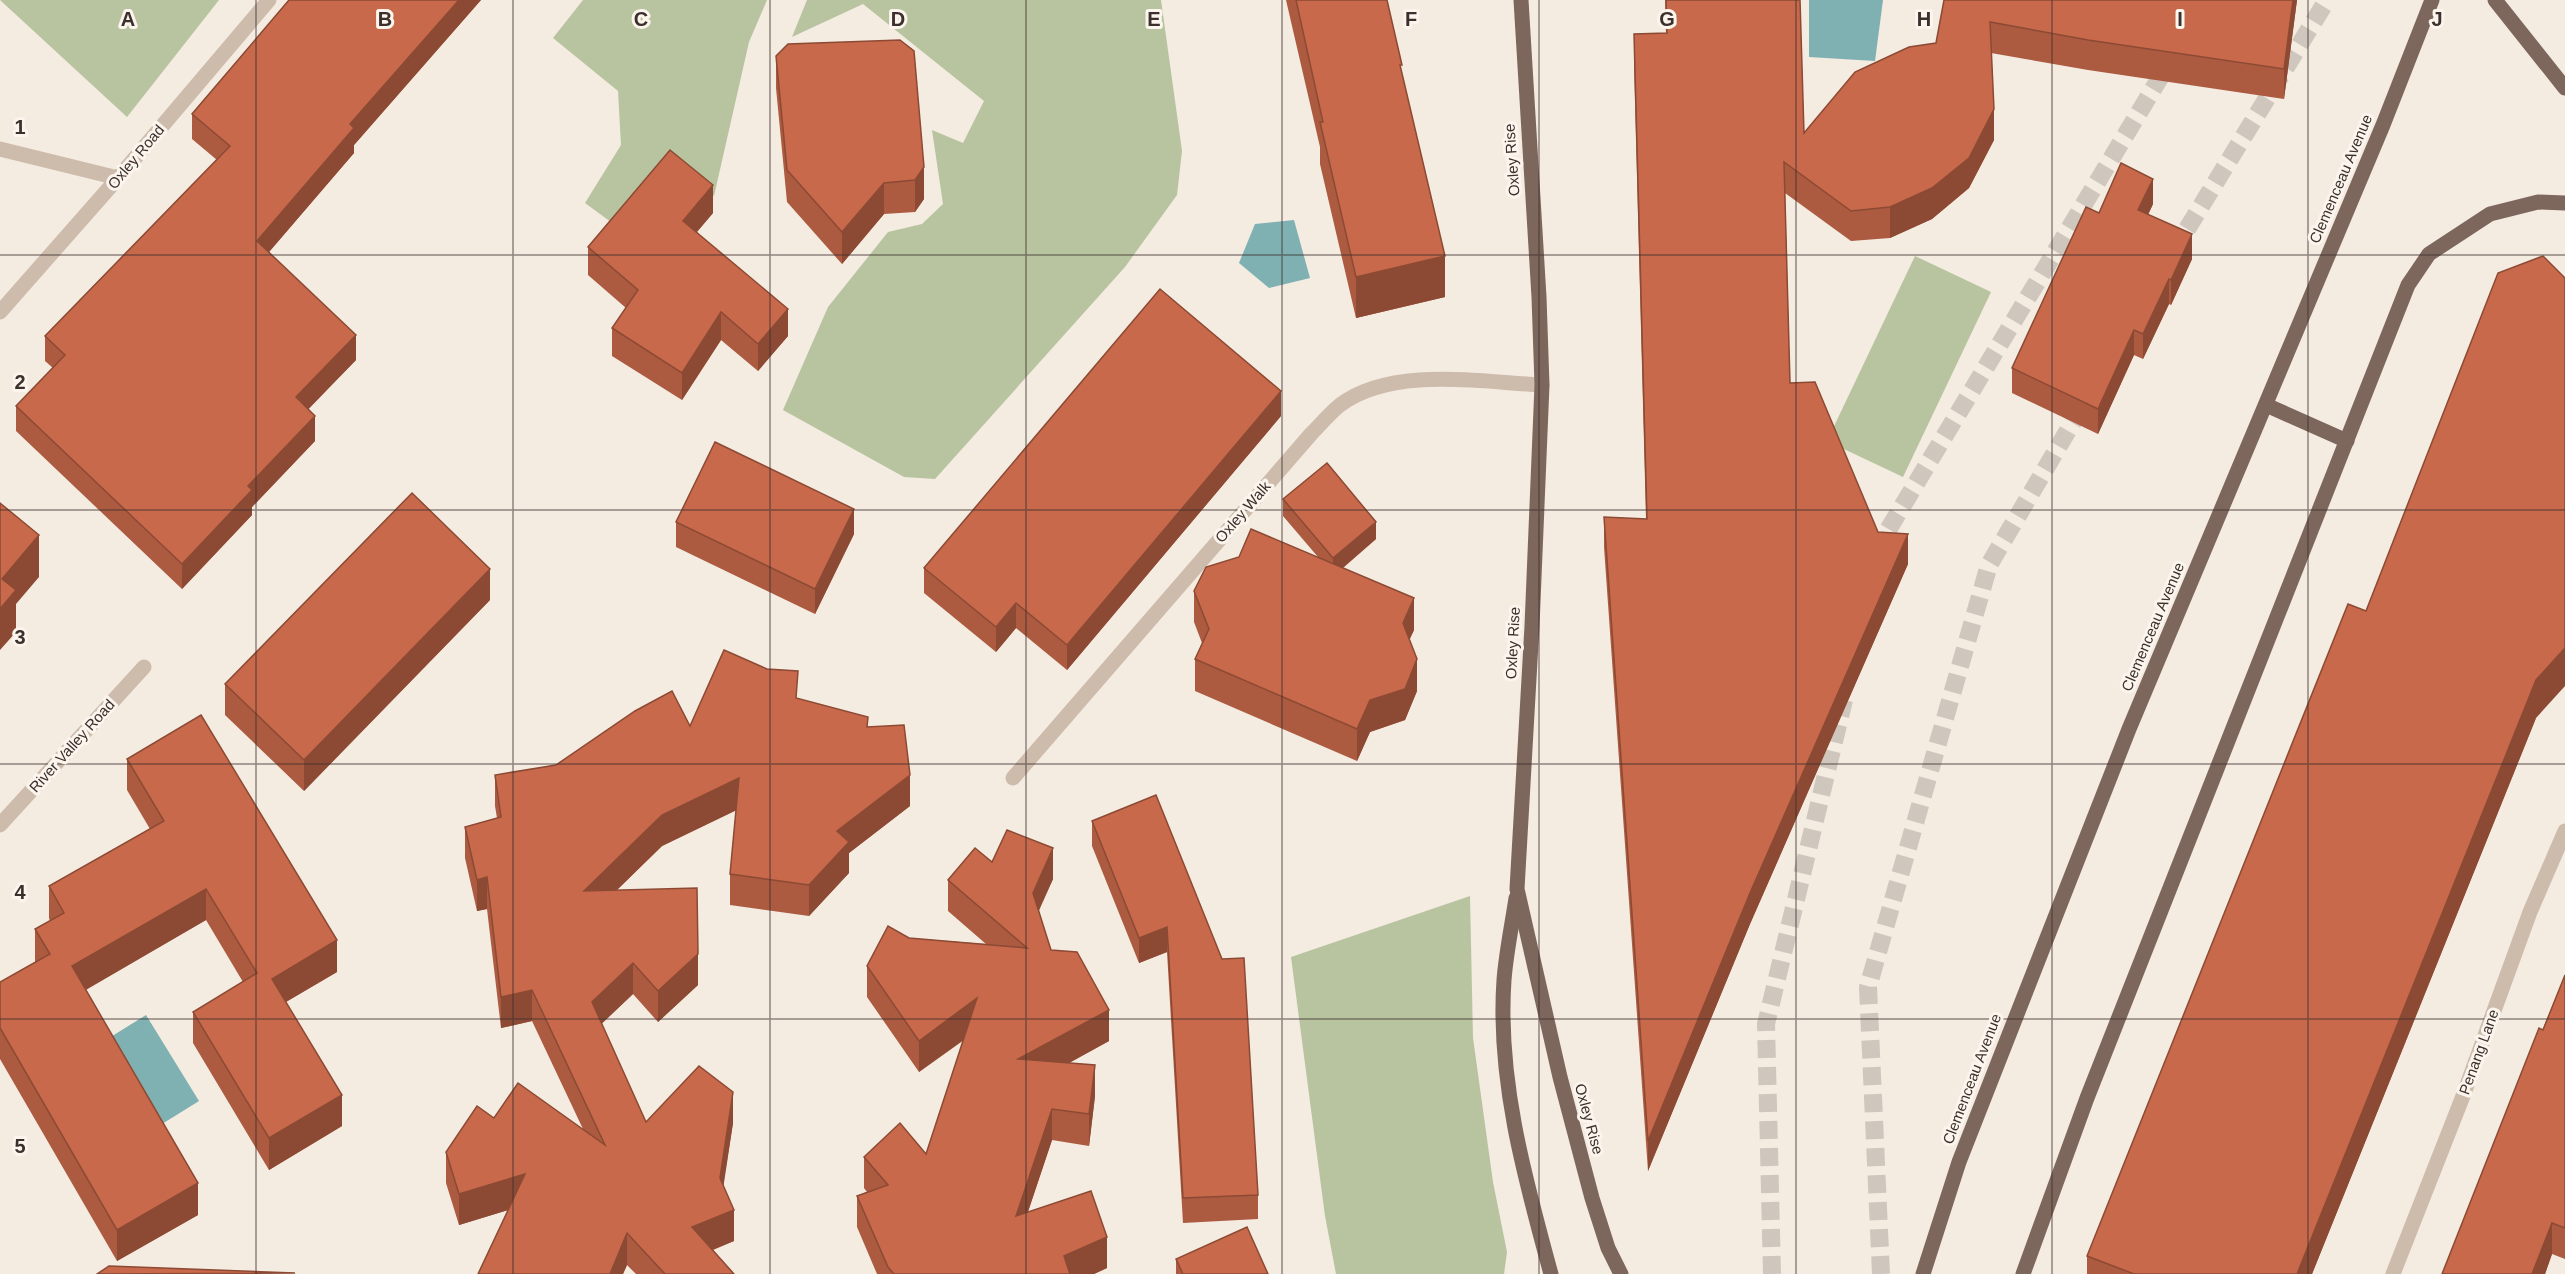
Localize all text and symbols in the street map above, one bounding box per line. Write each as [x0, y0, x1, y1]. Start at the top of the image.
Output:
text: A [121, 8, 135, 30]
text: B [378, 8, 392, 30]
text: C [634, 8, 648, 30]
text: D [891, 8, 905, 30]
text: E [1147, 8, 1161, 30]
text: F [1405, 8, 1417, 30]
text: G [1659, 8, 1675, 30]
text: H [1917, 8, 1931, 30]
text: I [2177, 8, 2183, 30]
text: J [2431, 8, 2443, 30]
street label: Clemenceau Avenue [2306, 112, 2375, 246]
text: 1 [14, 116, 26, 138]
street label: Oxley Road [104, 121, 167, 192]
street label: Oxley Rise [1500, 123, 1523, 197]
text: 2 [14, 371, 26, 393]
street label: Oxley Walk [1212, 477, 1274, 546]
street label: Clemenceau Avenue [2118, 560, 2187, 694]
street label: Oxley Rise [1502, 606, 1523, 680]
text: 3 [14, 626, 26, 648]
street label: River Valley Road [26, 696, 118, 796]
text: 4 [14, 881, 26, 903]
street label: Penang Lane [2455, 1007, 2502, 1097]
street label: Clemenceau Avenue [1939, 1011, 2004, 1146]
street label: Oxley Rise [1572, 1082, 1607, 1156]
text: 5 [14, 1135, 26, 1157]

